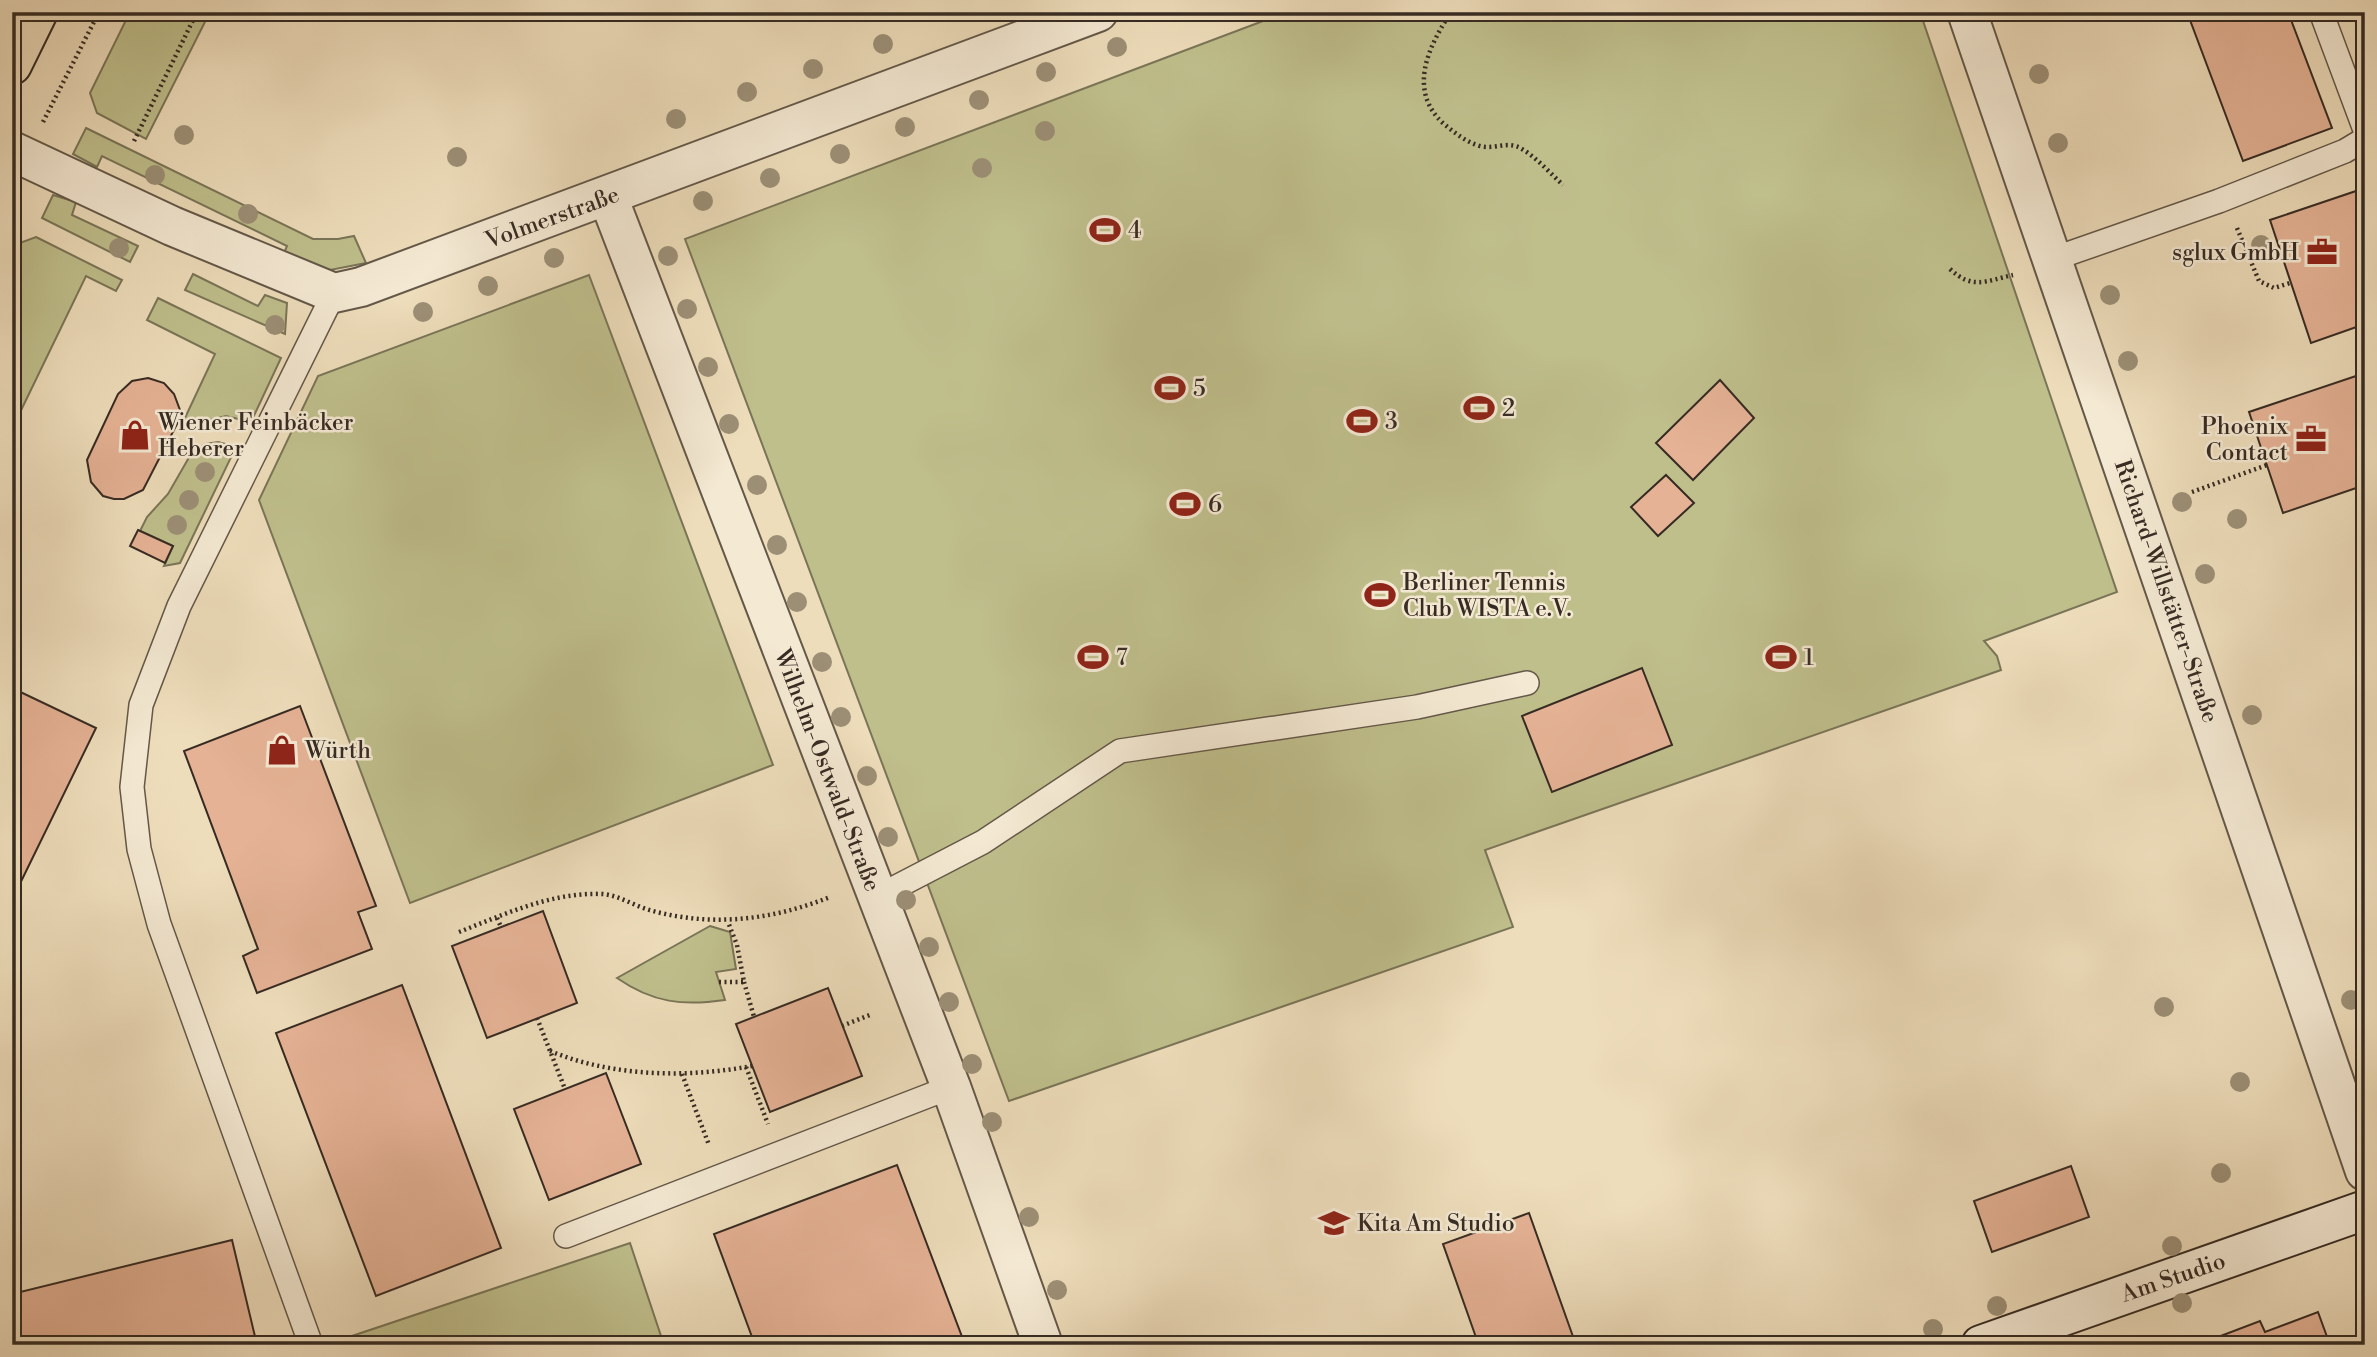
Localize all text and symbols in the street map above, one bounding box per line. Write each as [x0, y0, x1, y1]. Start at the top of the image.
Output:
street label: Volmerstraße [481, 181, 623, 255]
sports icon: 4 [1088, 213, 1122, 247]
place label: 4 [1128, 217, 1142, 245]
office icon: sglux GmbH [2305, 235, 2339, 269]
place label: sglux GmbH [2172, 239, 2300, 267]
sports icon: 5 [1153, 371, 1187, 405]
place label: 5 [1193, 375, 1206, 403]
sports icon: 2 [1462, 391, 1496, 425]
place label: 2 [1502, 395, 1515, 423]
sports icon: 3 [1345, 404, 1379, 438]
place label: 3 [1385, 408, 1398, 436]
place label: Wiener Feinbäcker Heberer [157, 409, 354, 463]
place label: Phoenix Contact [2201, 413, 2288, 467]
shop icon: Wiener Feinbäcker Heberer [118, 418, 152, 452]
office icon: Phoenix Contact [2294, 422, 2328, 456]
street label: Richard-Willstätter-Straße [2108, 456, 2224, 726]
sports icon: 6 [1168, 487, 1202, 521]
place label: 6 [1208, 491, 1222, 519]
place label: Berliner Tennis Club WISTA e.V. [1402, 569, 1572, 623]
sports icon: Berliner Tennis Club WISTA e.V. [1363, 578, 1397, 612]
sports icon: 7 [1076, 640, 1110, 674]
sports icon: 1 [1764, 640, 1798, 674]
street label: Wilhelm-Ostwald-Straße [768, 644, 886, 895]
place label: 7 [1116, 644, 1128, 672]
place label: 1 [1804, 644, 1814, 672]
shop icon: Würth [265, 733, 299, 767]
place label: Würth [304, 737, 371, 765]
school or university icon: Kita Am Studio [1317, 1206, 1351, 1240]
place label: Kita Am Studio [1357, 1210, 1515, 1238]
street label: Am Studio [2116, 1247, 2229, 1309]

